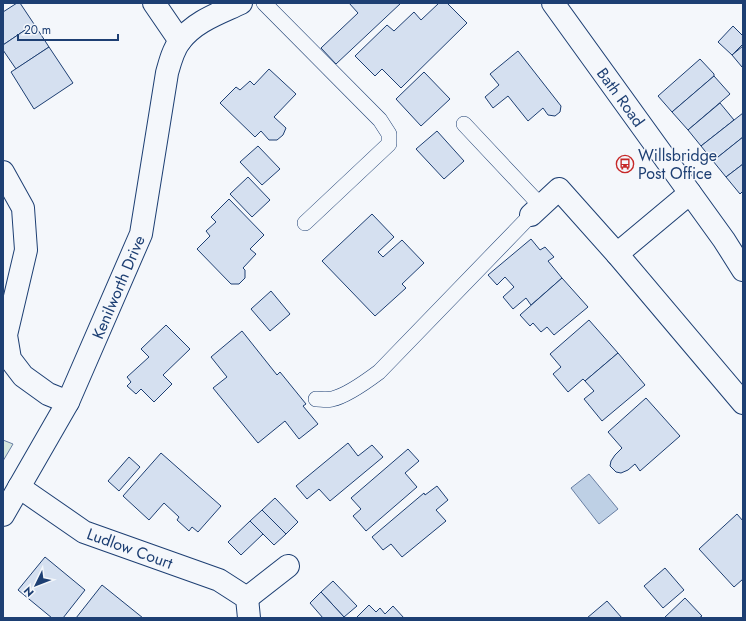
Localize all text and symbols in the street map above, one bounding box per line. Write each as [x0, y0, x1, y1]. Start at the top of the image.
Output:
scale bar [18, 16, 118, 42]
text: 20 m [24, 21, 51, 39]
street label: Bath Road [591, 63, 650, 132]
place label: Willsbridge Post Office [638, 144, 717, 185]
bus stop icon: Willsbridge Post Office [615, 154, 635, 174]
street label: Kenilworth Drive [86, 232, 151, 343]
street label: Ludlow Court [84, 522, 176, 575]
north arrow [16, 565, 56, 605]
text: N [20, 583, 38, 600]

